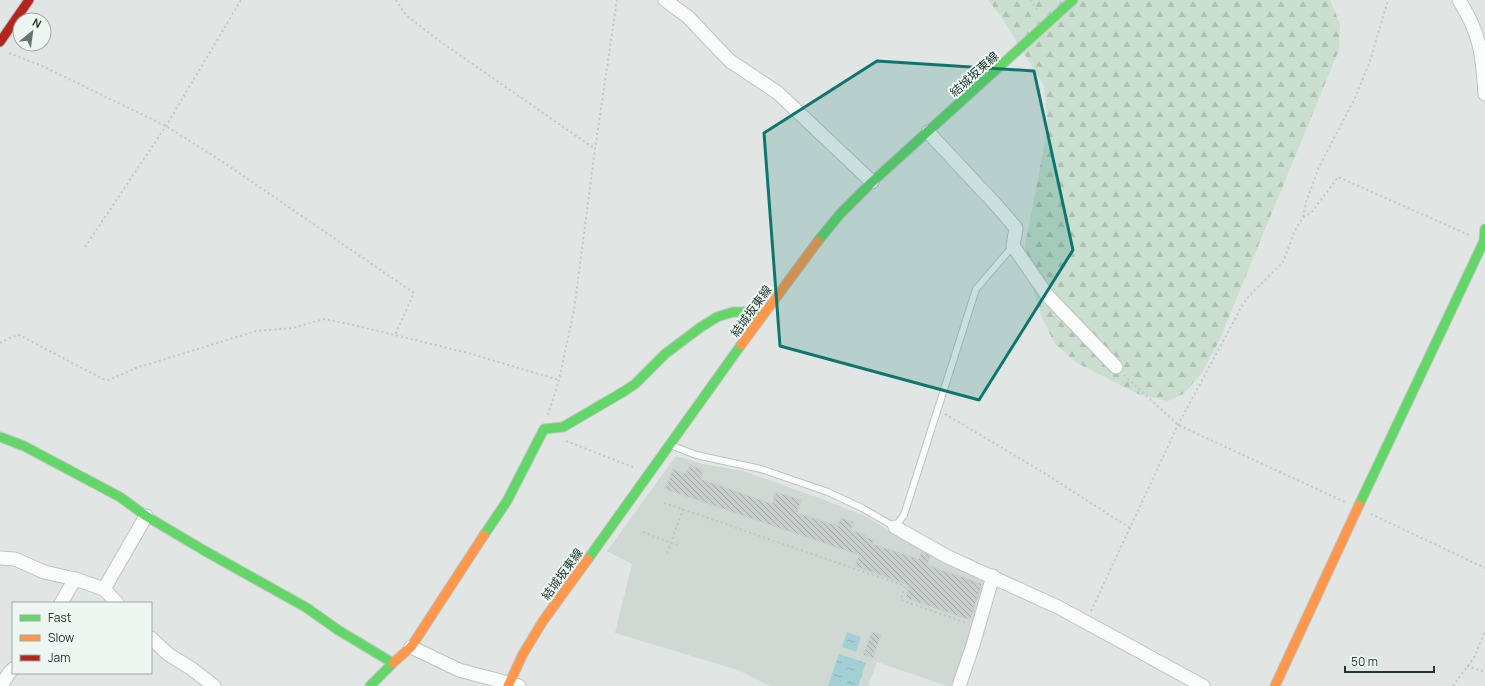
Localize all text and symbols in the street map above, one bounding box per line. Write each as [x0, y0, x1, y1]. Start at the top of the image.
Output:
north arrow [12, 12, 52, 52]
text: N [30, 14, 44, 31]
street label: 結城坂東線 [946, 48, 1002, 100]
street label: 結城坂東線 [726, 282, 776, 340]
street label: 結城坂東線 [537, 545, 587, 603]
legend [12, 602, 152, 674]
text: Fast [48, 609, 72, 626]
text: Slow [48, 629, 74, 646]
scale bar [1345, 648, 1434, 674]
text: Jam [48, 649, 70, 666]
text: 50 m [1351, 653, 1378, 670]

